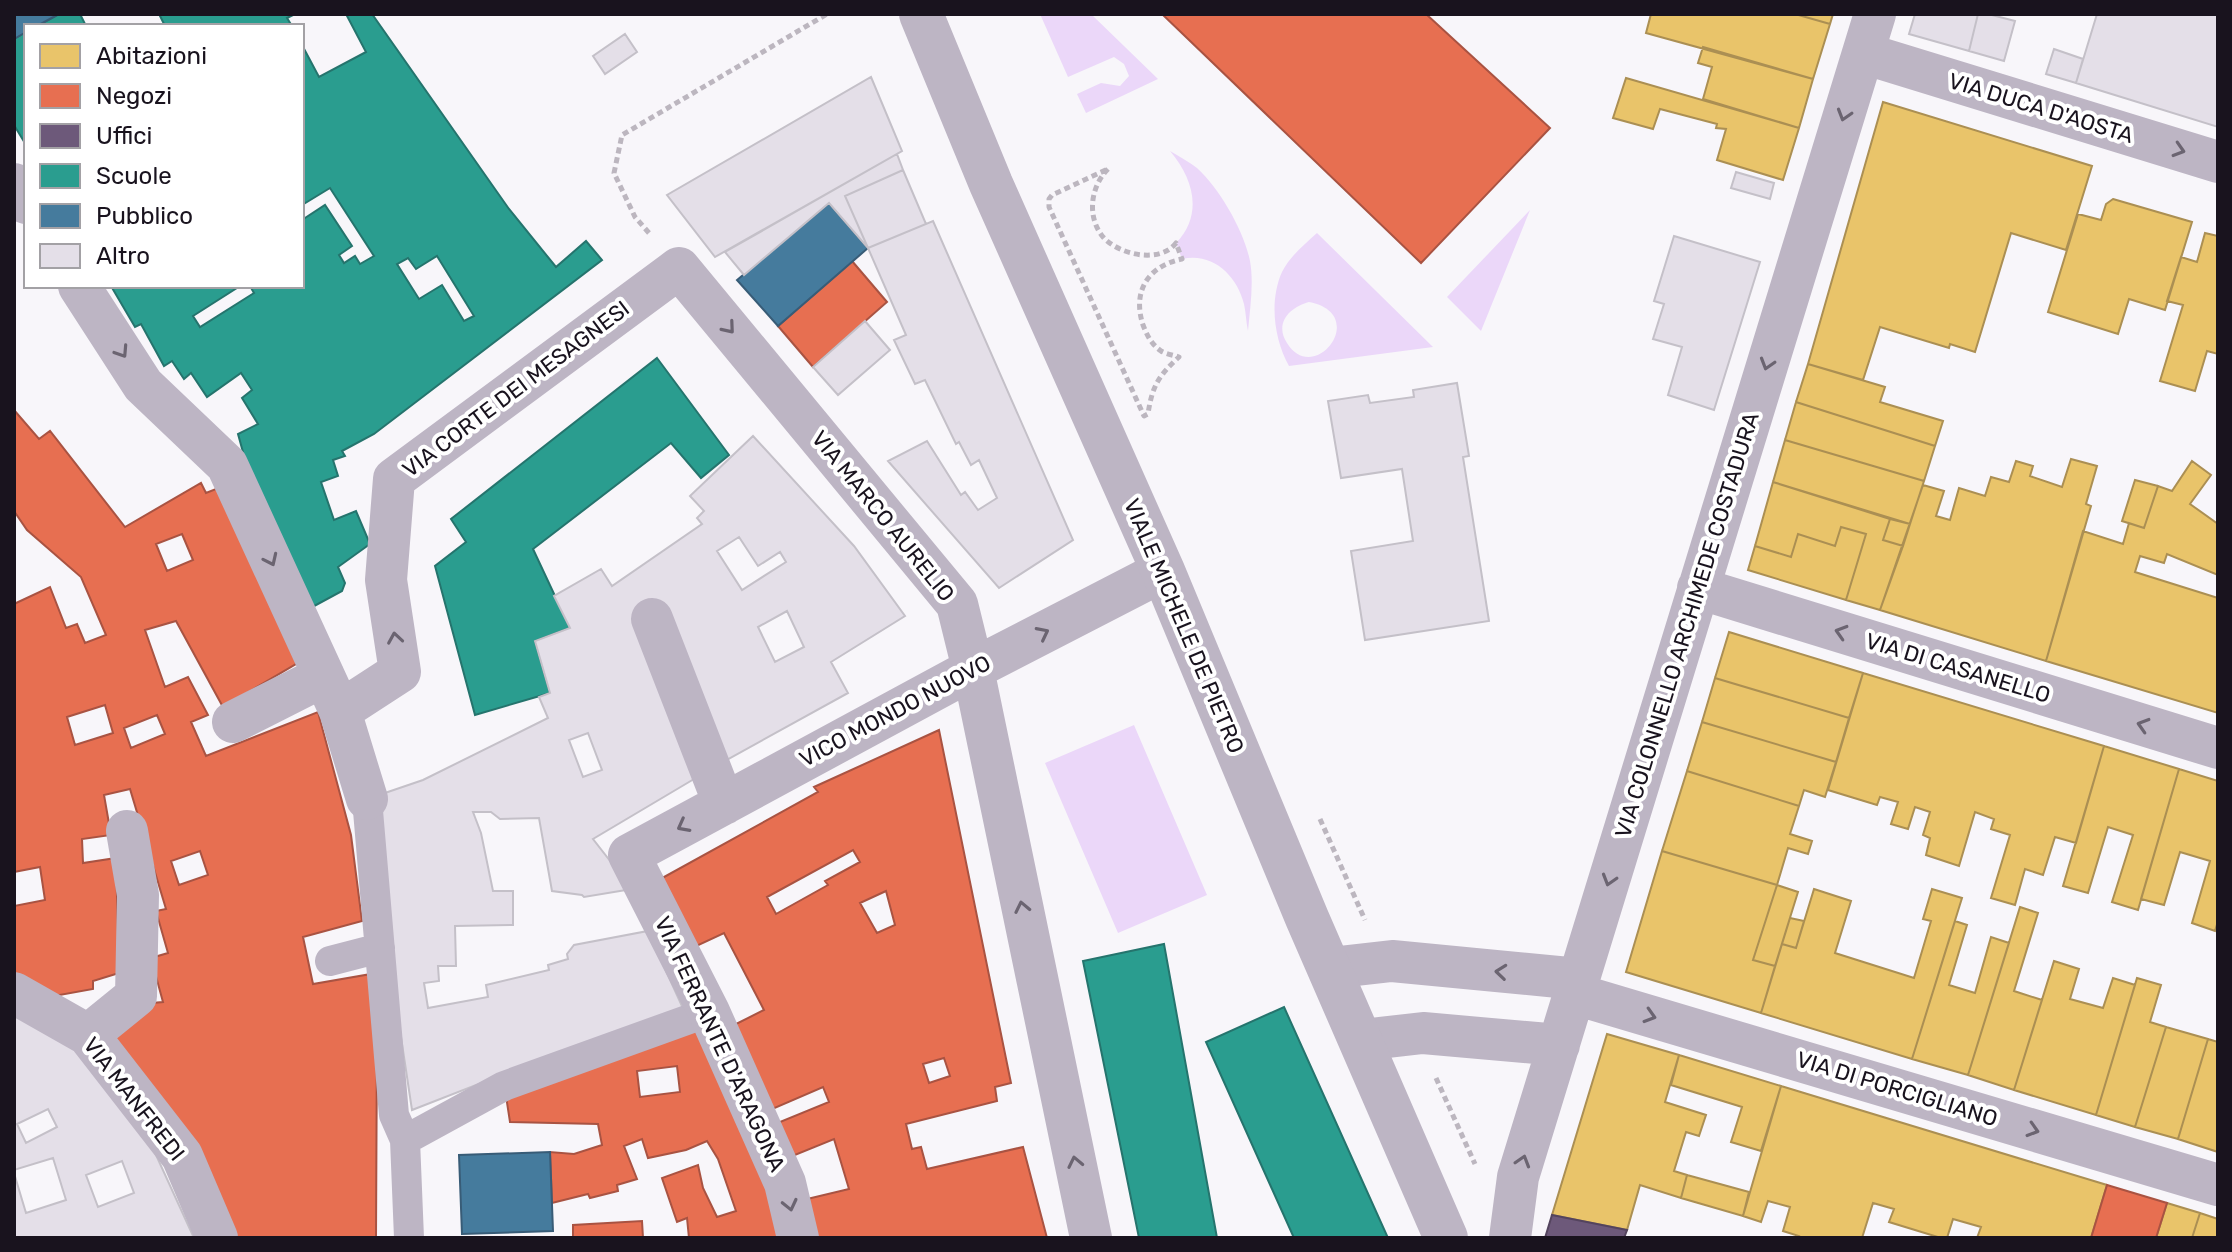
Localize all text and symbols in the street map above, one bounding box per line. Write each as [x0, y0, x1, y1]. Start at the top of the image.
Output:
legend [24, 24, 304, 288]
text: Abitazioni [96, 42, 207, 70]
street label: VIA DUCA D'AOSTA [1945, 67, 2137, 149]
text: Negozi [96, 82, 172, 110]
one-way arrow [1837, 108, 1853, 122]
text: Uffici [96, 122, 152, 150]
one-way arrow [2172, 141, 2185, 157]
text: Scuole [96, 162, 172, 190]
text: Pubblico [96, 202, 193, 230]
text: Altro [96, 242, 150, 270]
street label: VIA CORTE DEI MESAGNESI [397, 295, 635, 483]
one-way arrow [719, 319, 734, 334]
one-way arrow [112, 343, 127, 357]
one-way arrow [1760, 356, 1776, 370]
street label: VIA COLONNELLO ARCHIMEDE COSTADURA [1609, 409, 1765, 841]
street label: VIA MARCO AURELIO [806, 425, 960, 607]
street label: VIALE MICHELE DE PIETRO [1118, 495, 1250, 757]
one-way arrow [261, 551, 277, 566]
one-way arrow [1835, 625, 1849, 641]
one-way arrow [1034, 627, 1049, 642]
street label: VIA DI CASANELLO [1862, 627, 2054, 709]
one-way arrow [387, 632, 404, 645]
street label: VICO MONDO NUOVO [795, 649, 995, 773]
one-way arrow [2137, 718, 2151, 734]
one-way arrow [678, 816, 692, 832]
one-way arrow [1602, 872, 1618, 886]
one-way arrow [1015, 900, 1032, 914]
street label: VIA FERRANTE D'ARAGONA [649, 912, 791, 1176]
one-way arrow [1494, 963, 1507, 980]
one-way arrow [1643, 1007, 1656, 1023]
street label: VIA MANFREDI [77, 1032, 191, 1166]
street label: VIA DI PORCIGLIANO [1793, 1046, 2001, 1132]
one-way arrow [2026, 1121, 2040, 1137]
one-way arrow [1067, 1155, 1084, 1169]
one-way arrow [1514, 1155, 1530, 1169]
one-way arrow [781, 1198, 798, 1212]

